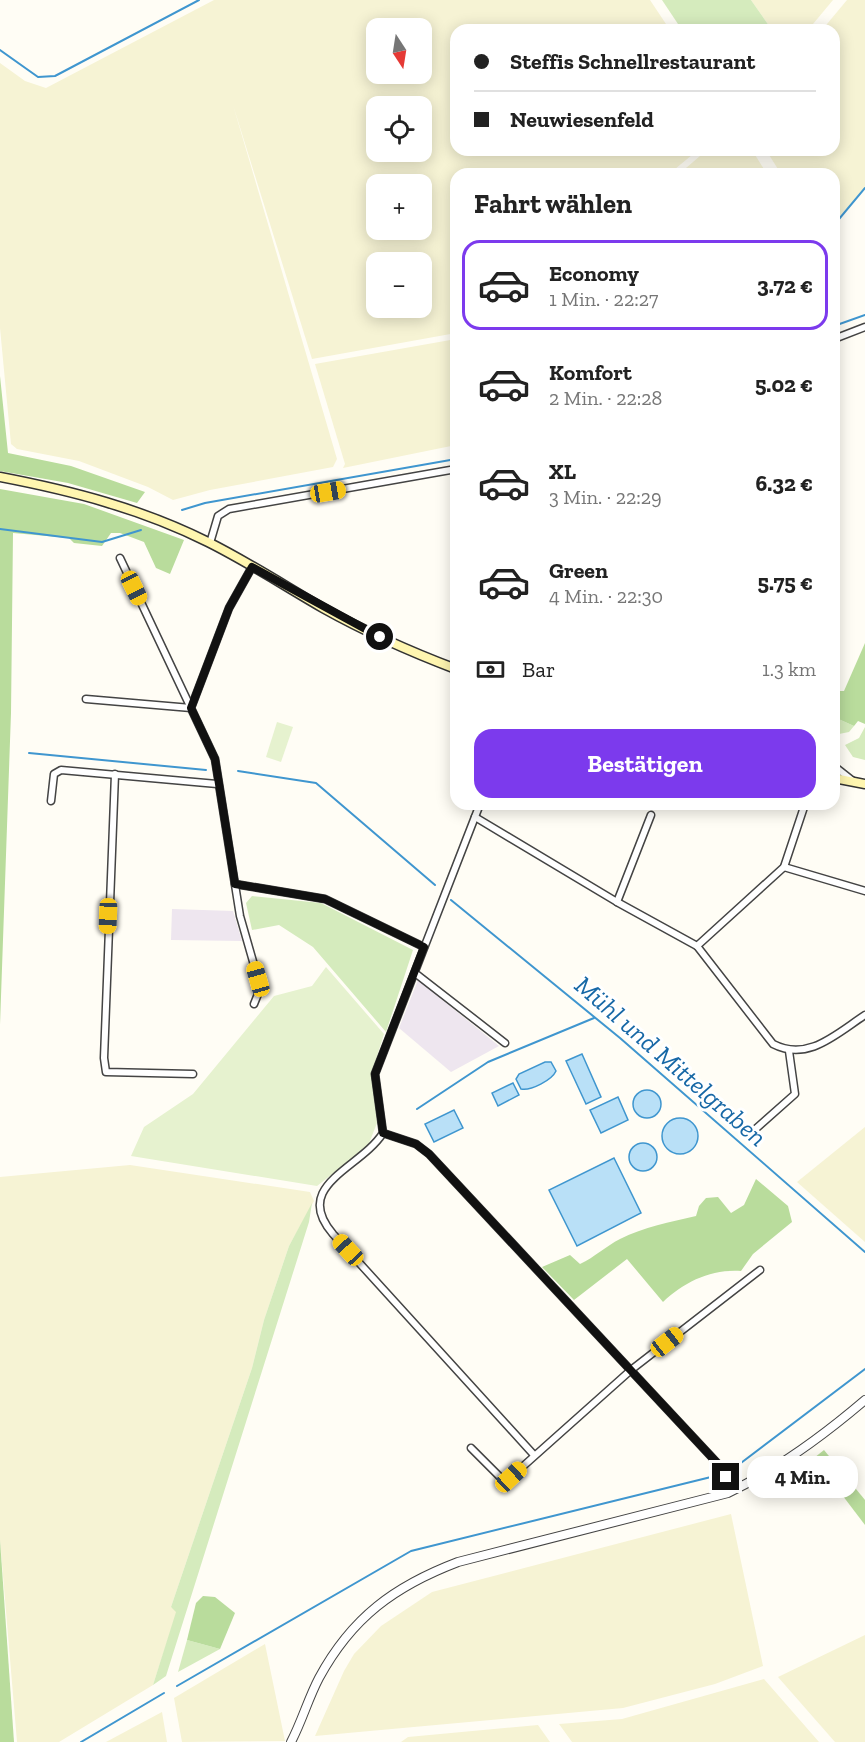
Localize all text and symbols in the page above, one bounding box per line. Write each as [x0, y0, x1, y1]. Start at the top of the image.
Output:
north arrow [366, 18, 432, 84]
map controls [366, 18, 432, 318]
text: Steffis Schnellrestaurant [510, 48, 755, 75]
button: locate [366, 96, 432, 162]
text: Neuwiesenfeld [510, 106, 654, 133]
button: + [366, 174, 432, 240]
text: Fahrt wählen [474, 188, 632, 220]
button: − [366, 252, 432, 318]
icon: car [477, 258, 531, 312]
text: Economy [549, 260, 639, 287]
text: 3.72 € [757, 272, 813, 299]
text: 1 Min. · 22:27 [549, 287, 658, 311]
icon: car [477, 357, 531, 411]
text: Komfort [549, 359, 632, 386]
text: 5.02 € [755, 371, 813, 398]
text: 2 Min. · 22:28 [549, 386, 662, 410]
icon: car [477, 456, 531, 510]
text: XL [549, 458, 576, 485]
text: 6.32 € [756, 470, 813, 497]
car [309, 480, 347, 504]
text: 3 Min. · 22:29 [549, 485, 662, 509]
icon: car [477, 555, 531, 609]
text: Green [549, 557, 608, 584]
car [118, 568, 150, 608]
text: 5.75 € [758, 569, 813, 596]
text: 4 Min. · 22:30 [549, 584, 663, 608]
route start [366, 623, 393, 650]
icon: cash [474, 653, 507, 686]
text: Bar [522, 656, 555, 683]
text: 1.3 km [762, 657, 816, 681]
button: Bestätigen [474, 729, 816, 798]
car [98, 898, 118, 934]
car [244, 959, 272, 999]
water label: Mühl und Mittelgraben [569, 969, 773, 1153]
car [329, 1231, 367, 1269]
car [647, 1324, 687, 1360]
callout: 4 Min. [747, 1456, 858, 1498]
car [492, 1458, 530, 1496]
route end [712, 1463, 739, 1490]
text: 4 Min. [775, 1465, 830, 1489]

